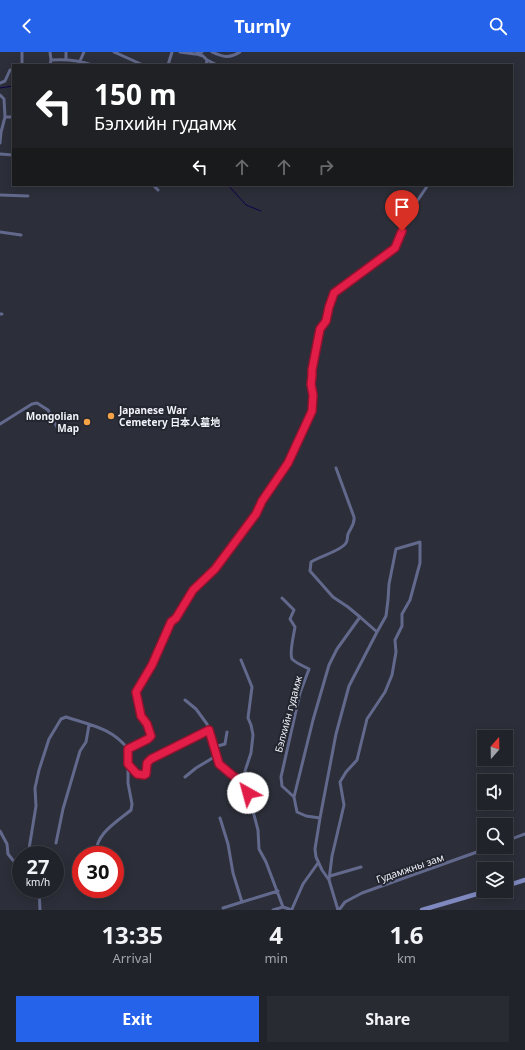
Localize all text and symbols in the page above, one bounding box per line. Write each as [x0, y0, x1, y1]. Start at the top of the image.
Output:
text: Turnly [234, 14, 291, 38]
icon: back [16, 15, 38, 37]
icon: search [487, 15, 509, 37]
text: 150 m [94, 75, 177, 113]
icon: left [28, 80, 80, 132]
text: Бэлхийн гудамж [94, 111, 236, 135]
icon: left [189, 156, 211, 178]
icon: ahead [231, 156, 253, 178]
icon: ahead [273, 156, 295, 178]
icon: right [315, 156, 337, 178]
pin [385, 190, 419, 231]
icon: arrive [391, 196, 413, 218]
place label: Japanese War Cemetery 日本人墓地 [118, 403, 220, 429]
place label: Mongolian Map [26, 409, 79, 435]
marker: Japanese War Cemetery 日本人墓地 [106, 411, 116, 421]
marker: Mongolian Map [82, 417, 92, 427]
street label: Бэлхийн гудамж [271, 674, 305, 754]
north arrow [477, 730, 513, 766]
map controls [477, 730, 513, 898]
position arrow [227, 772, 269, 814]
button: sound [477, 774, 513, 810]
button: search [477, 818, 513, 854]
speed limit sign: 30 [72, 846, 124, 898]
street label: Гудамжны зам [374, 850, 446, 886]
text: 27 [27, 853, 49, 880]
button: layers [477, 862, 513, 898]
text: km/h [26, 875, 50, 889]
text: 13:35 [101, 918, 163, 951]
text: 4 [269, 918, 283, 951]
text: 1.6 [389, 918, 424, 951]
text: Arrival [112, 949, 152, 967]
text: min [264, 949, 288, 967]
text: km [397, 949, 416, 967]
button: Exit [16, 996, 259, 1042]
button: Share [267, 996, 509, 1042]

